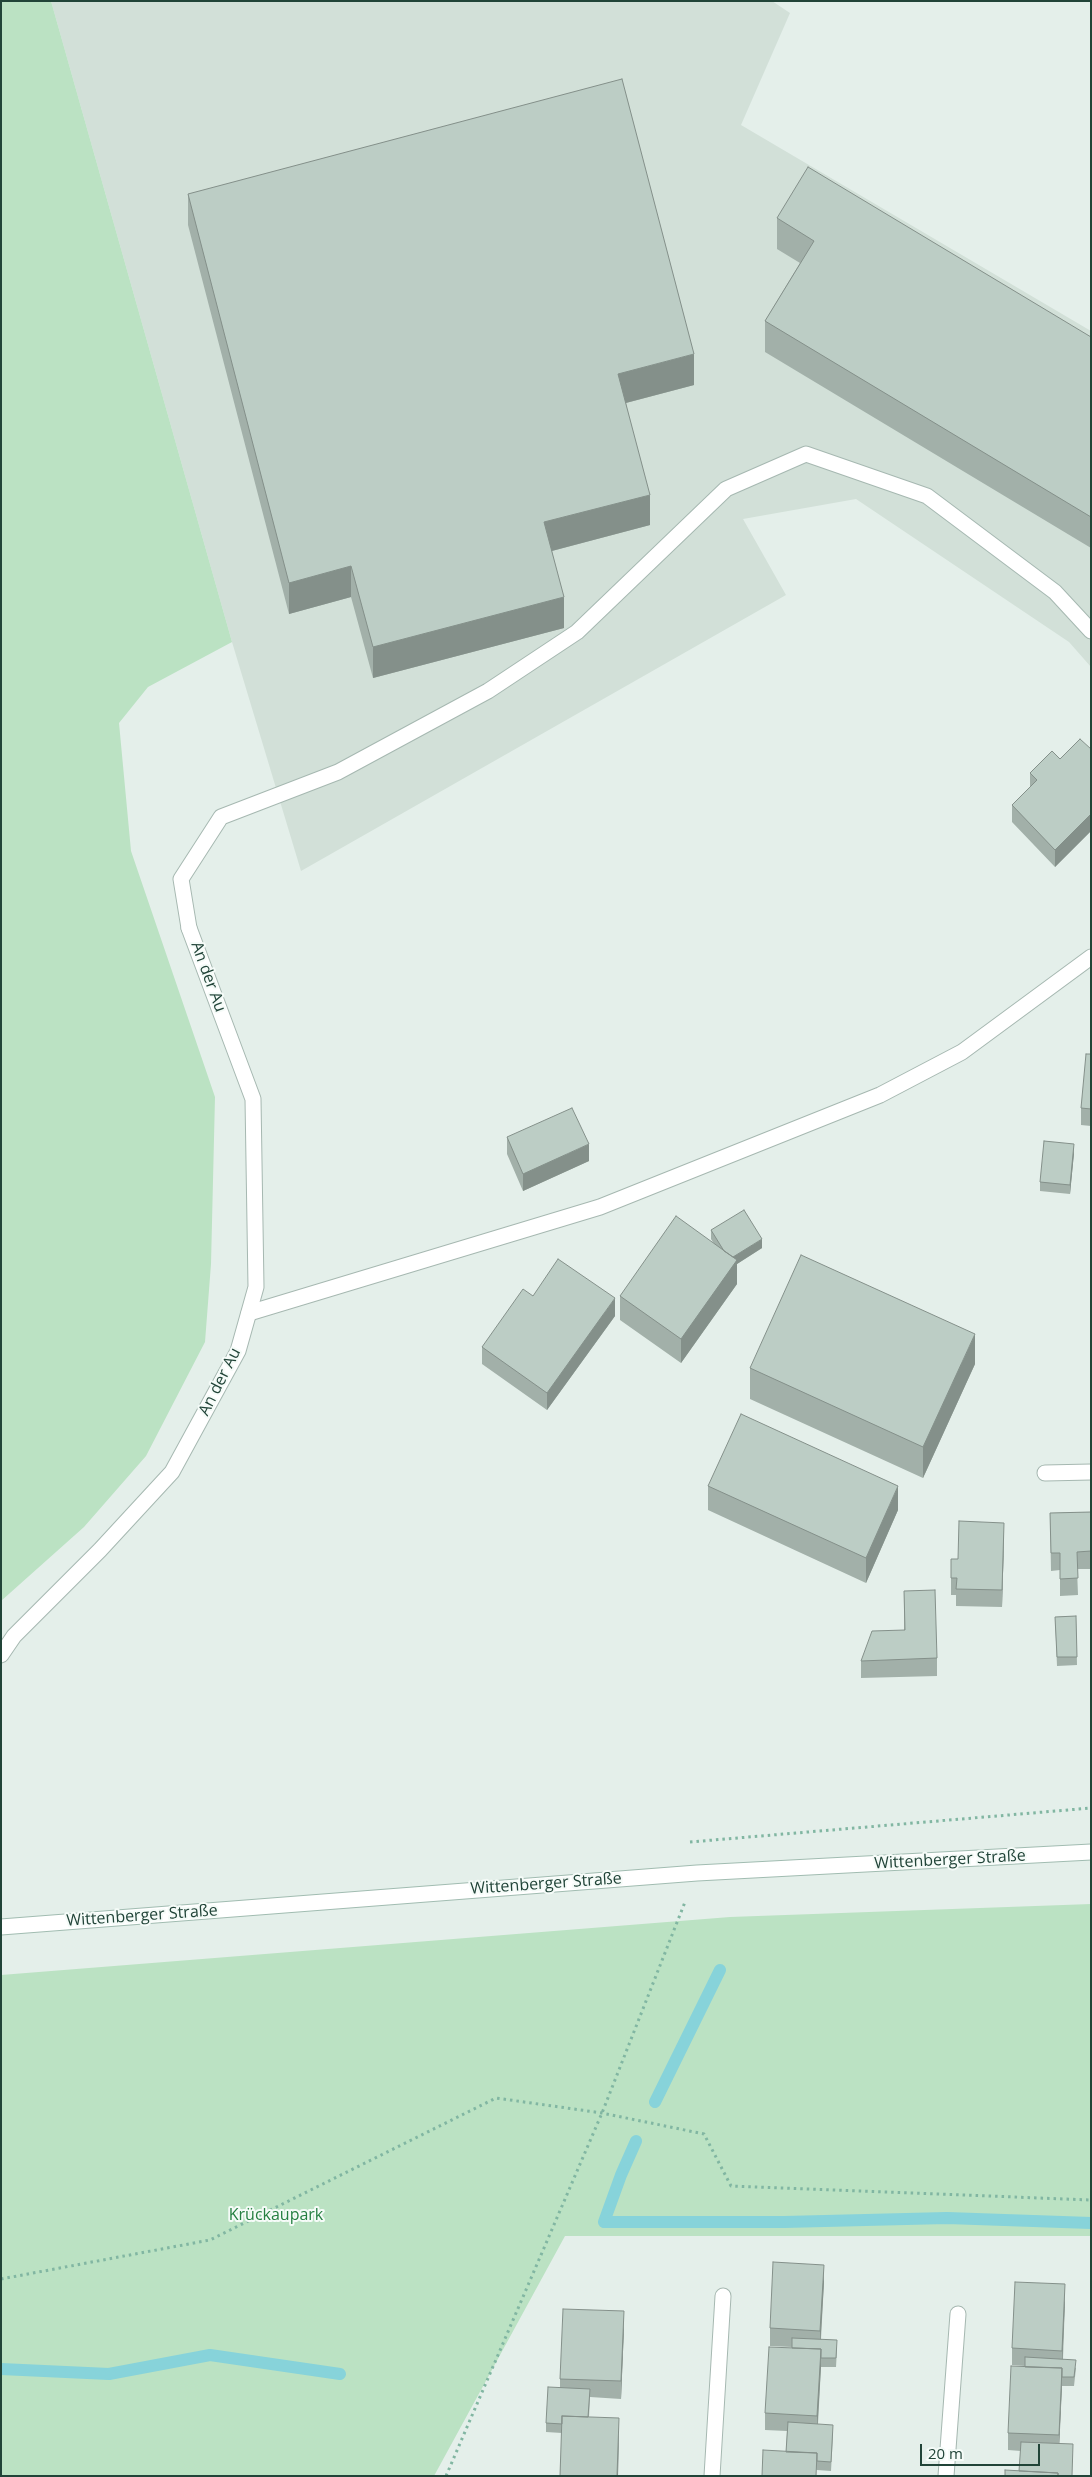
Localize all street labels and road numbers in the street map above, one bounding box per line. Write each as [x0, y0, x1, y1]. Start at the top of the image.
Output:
street label: An der Au [186, 939, 230, 1015]
street label: An der Au [195, 1345, 245, 1419]
street label: Wittenberger Straße [874, 1846, 1026, 1874]
street label: Wittenberger Straße [470, 1869, 622, 1899]
street label: Wittenberger Straße [66, 1901, 218, 1931]

